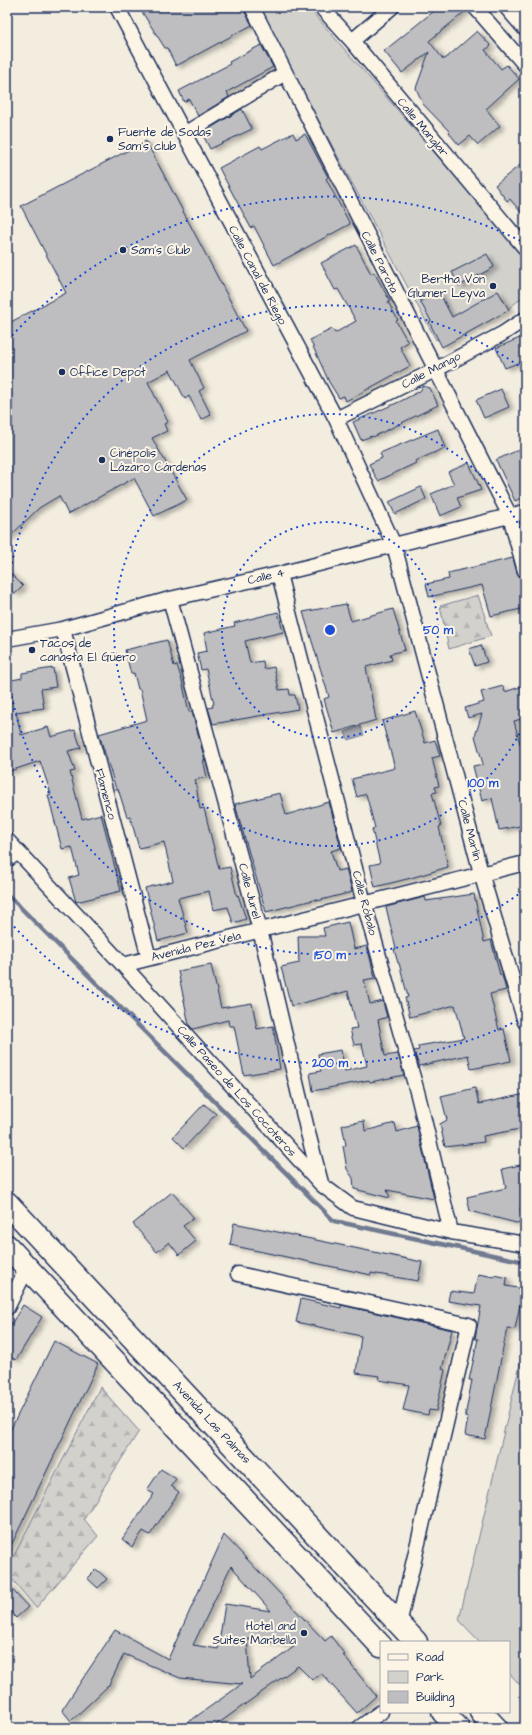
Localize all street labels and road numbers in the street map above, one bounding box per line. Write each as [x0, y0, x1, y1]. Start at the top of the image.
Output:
street label: Calle Manglar [392, 94, 453, 161]
street label: Calle Canal de Riego [223, 223, 291, 329]
street label: Calle Parota [357, 228, 403, 296]
street label: Calle Mango [399, 348, 464, 394]
street label: Calle 4 [246, 564, 286, 589]
street label: Flamenco [91, 767, 121, 822]
street label: Calle Marlín [453, 798, 486, 862]
street label: Calle Jurel [234, 861, 265, 921]
street label: Calle Róbalo [348, 869, 381, 938]
street label: Avenida Pez Vela [149, 927, 243, 966]
street label: Calle Paseo de Los Cocoteros [173, 1022, 300, 1161]
street label: Avenida Las Palmas [169, 1377, 255, 1467]

